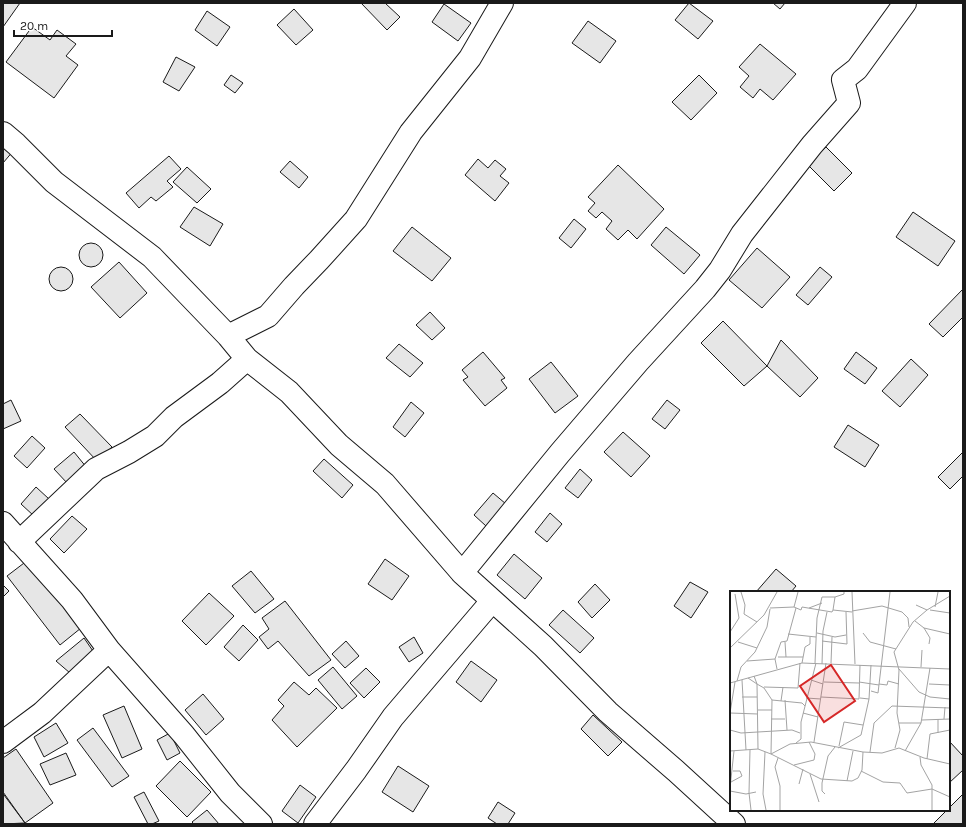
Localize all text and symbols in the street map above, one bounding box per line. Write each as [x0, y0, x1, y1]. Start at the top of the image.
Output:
scale bar [14, 12, 112, 38]
text: 20 m [20, 19, 48, 33]
inset map [730, 591, 950, 811]

